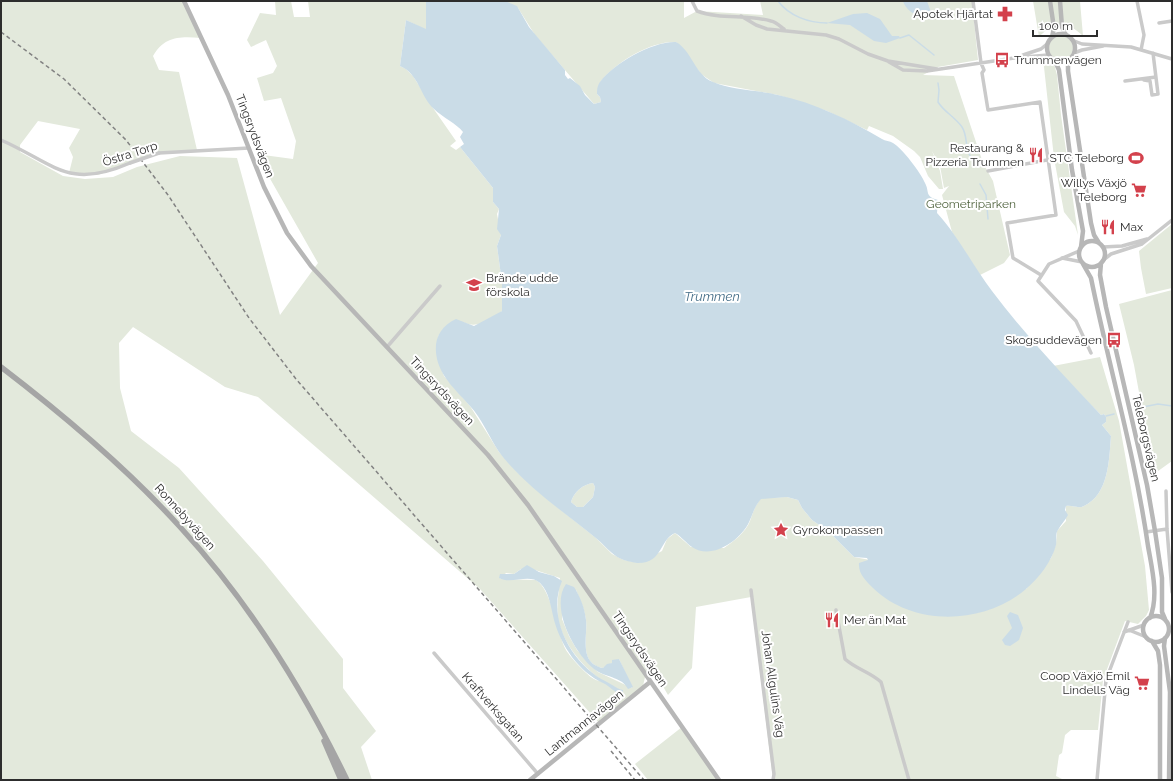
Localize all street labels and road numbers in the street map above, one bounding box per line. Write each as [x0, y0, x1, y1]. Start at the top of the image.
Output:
street label: Tingsrydsvägen [233, 92, 277, 180]
street label: Östra Torp [101, 139, 159, 169]
street label: Tingsrydsvägen [407, 354, 477, 428]
street label: Teleborgsvägen [1129, 393, 1163, 483]
street label: Ronnebyvägen [152, 481, 218, 553]
street label: Tingsrydsvägen [610, 609, 670, 689]
street label: Johan Allgulins Väg [759, 630, 787, 738]
street label: Kraftverksgatan [459, 669, 527, 745]
street label: Lantmannavägen [542, 687, 626, 759]

